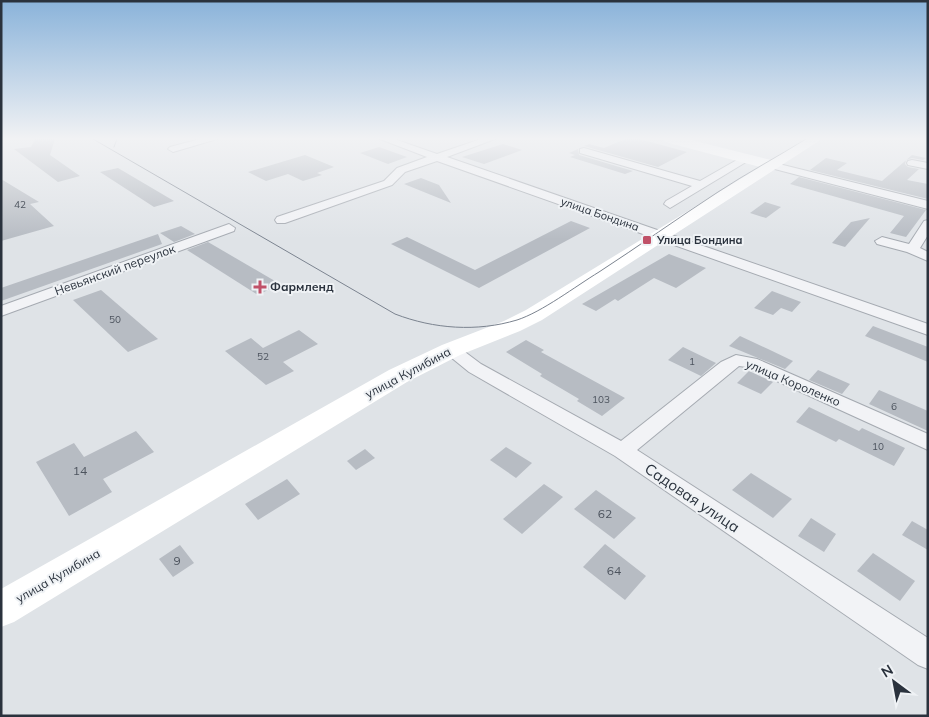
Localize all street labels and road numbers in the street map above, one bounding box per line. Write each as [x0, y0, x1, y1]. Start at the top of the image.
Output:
street label: улица Бондина [559, 194, 641, 234]
street label: Невьянский переулок [52, 241, 178, 298]
street label: улица Кулибина [362, 344, 453, 401]
street label: улица Короленко [744, 356, 843, 409]
street label: Садовая улица [641, 459, 743, 536]
street label: улица Кулибина [13, 545, 102, 606]

